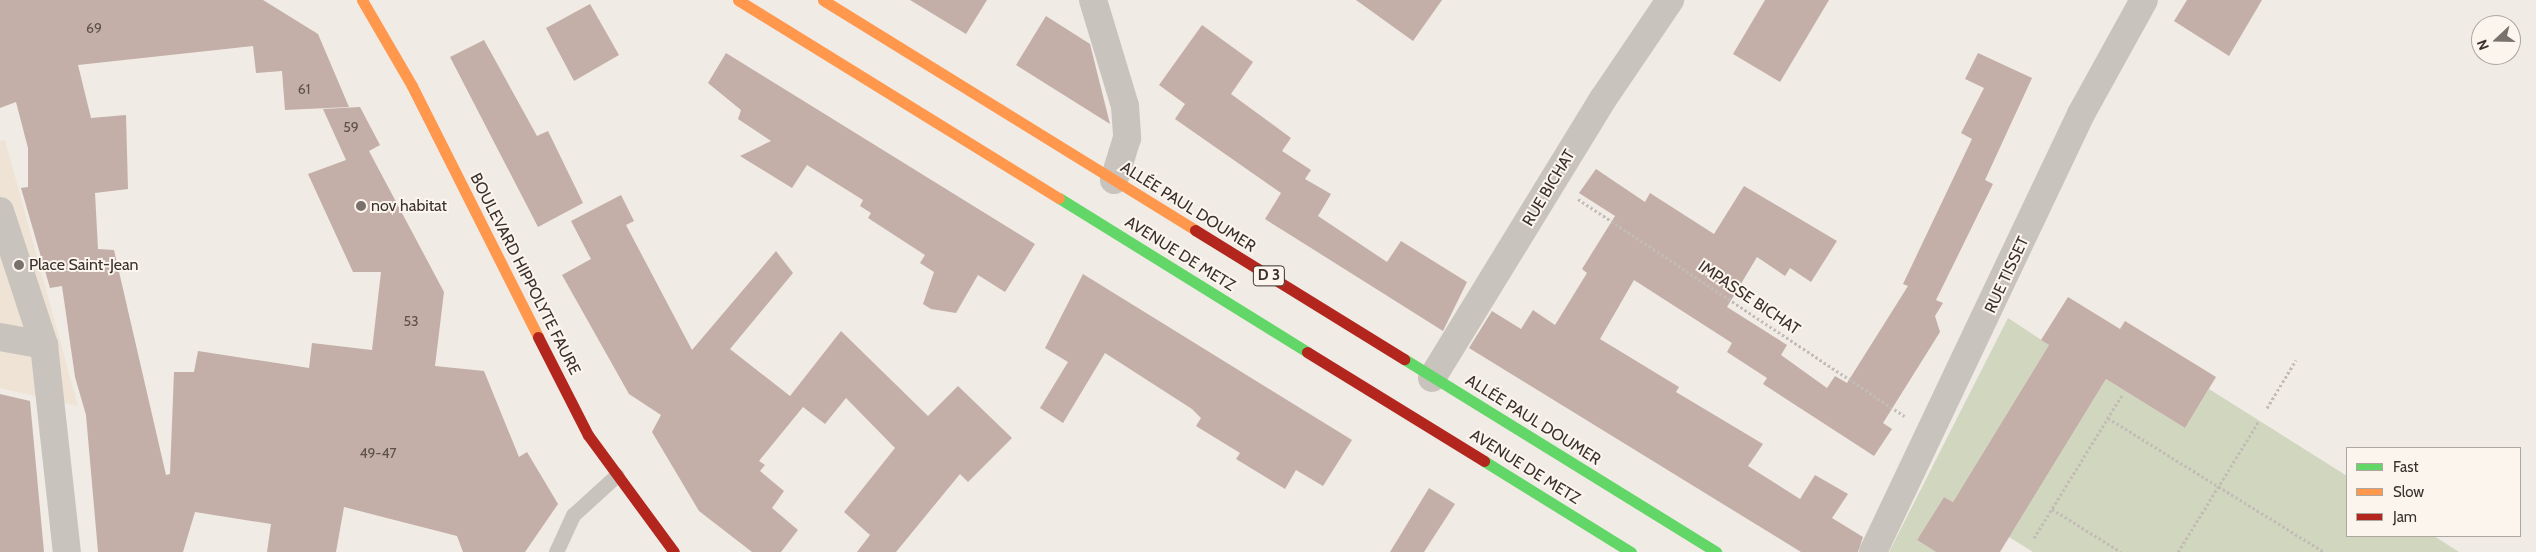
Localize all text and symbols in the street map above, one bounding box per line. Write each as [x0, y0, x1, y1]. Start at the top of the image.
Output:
north arrow [2471, 15, 2521, 65]
house number: 69 [86, 20, 102, 36]
text: N [2473, 37, 2493, 53]
house number: 61 [298, 81, 310, 97]
house number: 59 [343, 119, 359, 135]
street label: RUE BICHAT [1519, 146, 1579, 230]
street label: ALLÉE PAUL DOUMER [1117, 158, 1259, 256]
street label: BOULEVARD HIPPOLYTE FAURE [466, 170, 584, 378]
place label: nov habitat [371, 196, 447, 216]
marker: nov habitat [355, 200, 367, 212]
street label: AVENUE DE METZ [1121, 212, 1239, 296]
street label: RUE TISSET [1981, 234, 2033, 316]
place label: Place Saint-Jean [29, 255, 139, 275]
street label: IMPASSE BICHAT [1694, 257, 1804, 339]
marker: Place Saint-Jean [13, 259, 25, 271]
road number: D 3 [1253, 264, 1285, 288]
house number: 53 [403, 313, 419, 329]
street label: ALLÉE PAUL DOUMER [1462, 371, 1604, 469]
street label: AVENUE DE METZ [1466, 425, 1584, 509]
house number: 49-47 [359, 445, 397, 461]
legend [2346, 447, 2521, 537]
text: Fast [2393, 458, 2418, 476]
text: Slow [2393, 483, 2424, 501]
text: Jam [2393, 508, 2417, 526]

